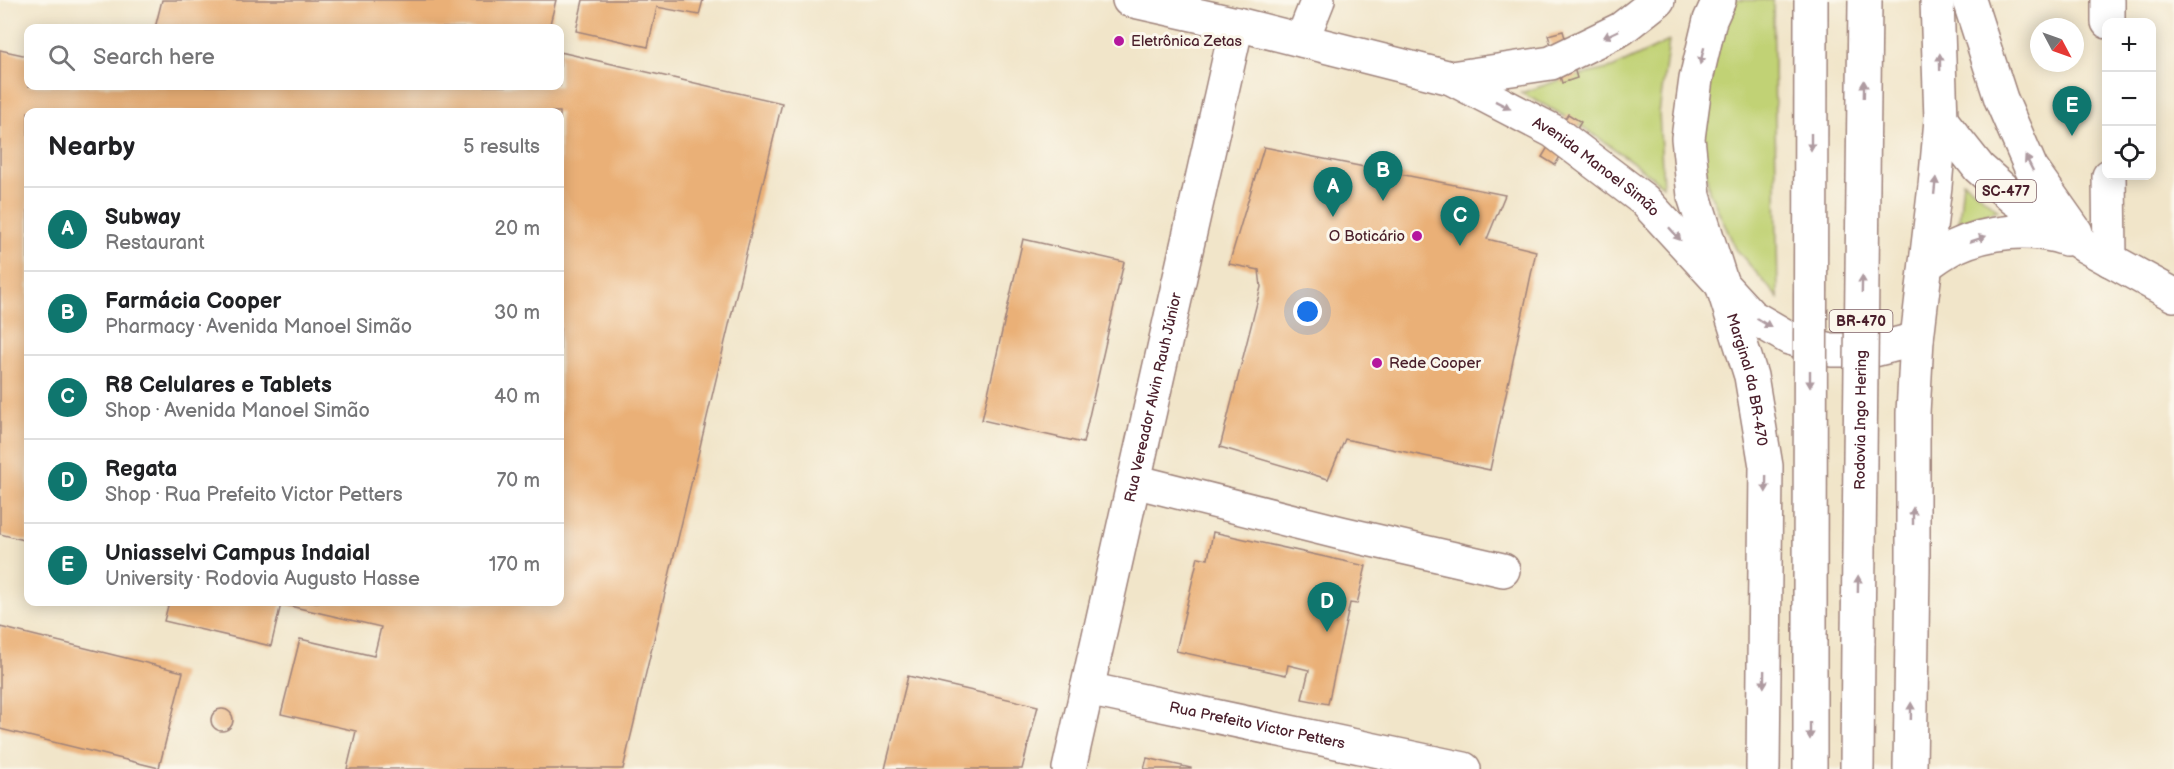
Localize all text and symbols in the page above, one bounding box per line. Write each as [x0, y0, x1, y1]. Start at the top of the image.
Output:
north arrow [2030, 18, 2084, 72]
map controls [2102, 18, 2156, 180]
button: + [2102, 18, 2156, 72]
search box [24, 24, 564, 90]
one-way arrow [1602, 30, 1619, 39]
place label: Eletrônica Zetas [1131, 32, 1242, 51]
marker: Eletrônica Zetas [1112, 34, 1126, 48]
icon: search [45, 41, 78, 74]
text: Search here [93, 44, 215, 71]
one-way arrow [1696, 47, 1706, 65]
one-way arrow [1935, 52, 1944, 71]
button: − [2102, 72, 2156, 126]
one-way arrow [1859, 79, 1869, 98]
pin: E [2052, 86, 2092, 136]
one-way arrow [1495, 100, 1512, 110]
street label: Avenida Manoel Simão [1529, 113, 1663, 221]
button: locate [2102, 126, 2156, 180]
text: Nearby [48, 132, 135, 163]
one-way arrow [1806, 133, 1816, 152]
text: 5 results [463, 135, 540, 159]
pin: B [1364, 152, 1402, 201]
one-way arrow [2024, 154, 2034, 171]
pin: A [1314, 168, 1352, 217]
one-way arrow [1930, 176, 1940, 195]
road number: SC-477 [1976, 180, 2036, 202]
pin: C [1440, 196, 1480, 246]
text: Subway [105, 204, 181, 231]
text: A [61, 217, 74, 241]
text: 20 m [495, 217, 540, 241]
one-way arrow [1668, 226, 1682, 241]
place label: O Boticário [1329, 227, 1405, 246]
marker: O Boticário [1410, 229, 1424, 243]
text: Restaurant [105, 231, 205, 255]
one-way arrow [1969, 234, 1987, 243]
one-way arrow [1857, 274, 1867, 293]
text: Farmácia Cooper [105, 288, 281, 315]
street label: Rua Vereador Alvin Rauh Júnior [1120, 290, 1186, 504]
your location [1293, 297, 1322, 326]
text: B [60, 301, 75, 325]
text: 30 m [494, 301, 540, 325]
road number: BR-470 [1830, 310, 1892, 332]
street label: Marginal da BR-470 [1722, 311, 1772, 448]
text: Pharmacy · Avenida Manoel Simão [105, 315, 412, 339]
one-way arrow [1756, 318, 1772, 329]
street label: Rodovia Ingo Hering [1851, 350, 1871, 490]
place label: Rede Cooper [1389, 354, 1481, 373]
marker: Rede Cooper [1370, 356, 1384, 370]
one-way arrow [1805, 370, 1815, 389]
text: R8 Celulares e Tablets [105, 372, 332, 399]
text: C [60, 385, 75, 409]
text: 40 m [494, 385, 540, 409]
text: Shop · Avenida Manoel Simão [105, 399, 370, 423]
text: Regata [105, 456, 177, 483]
text: D [61, 469, 74, 493]
text: 70 m [496, 469, 540, 493]
one-way arrow [1761, 474, 1770, 493]
text: Shop · Rua Prefeito Victor Petters [105, 483, 403, 507]
one-way arrow [1908, 506, 1918, 525]
text: Uniasselvi Campus Indaial [105, 540, 370, 567]
text: E [61, 553, 74, 577]
text: 170 m [489, 553, 540, 577]
text: University · Rodovia Augusto Hasse [105, 567, 420, 591]
one-way arrow [1853, 574, 1863, 593]
pin: D [1308, 582, 1346, 632]
one-way arrow [1759, 669, 1769, 688]
street label: Rua Prefeito Victor Petters [1168, 698, 1347, 754]
one-way arrow [1906, 701, 1916, 720]
one-way arrow [1805, 721, 1815, 740]

